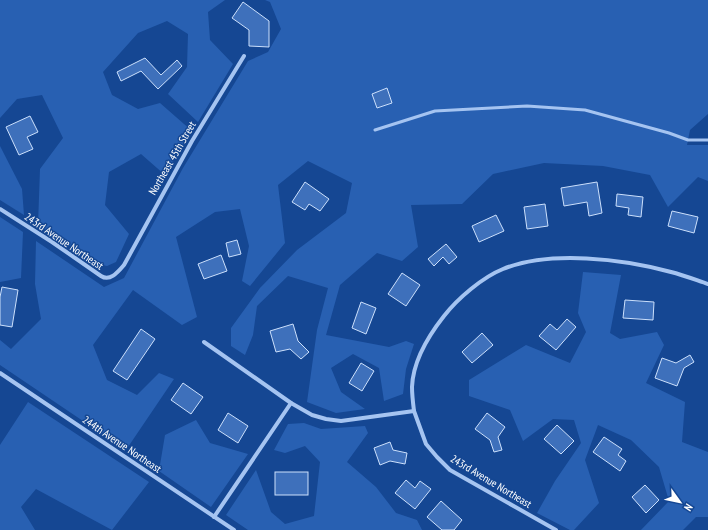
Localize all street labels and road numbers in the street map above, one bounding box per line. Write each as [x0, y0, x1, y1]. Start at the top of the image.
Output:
street label: Northeast 45th Street [145, 119, 199, 197]
street label: 243rd Avenue Northeast [22, 209, 106, 273]
street label: 244th Avenue Northeast [80, 412, 164, 476]
street label: 243rd Avenue Northeast [448, 451, 534, 511]

